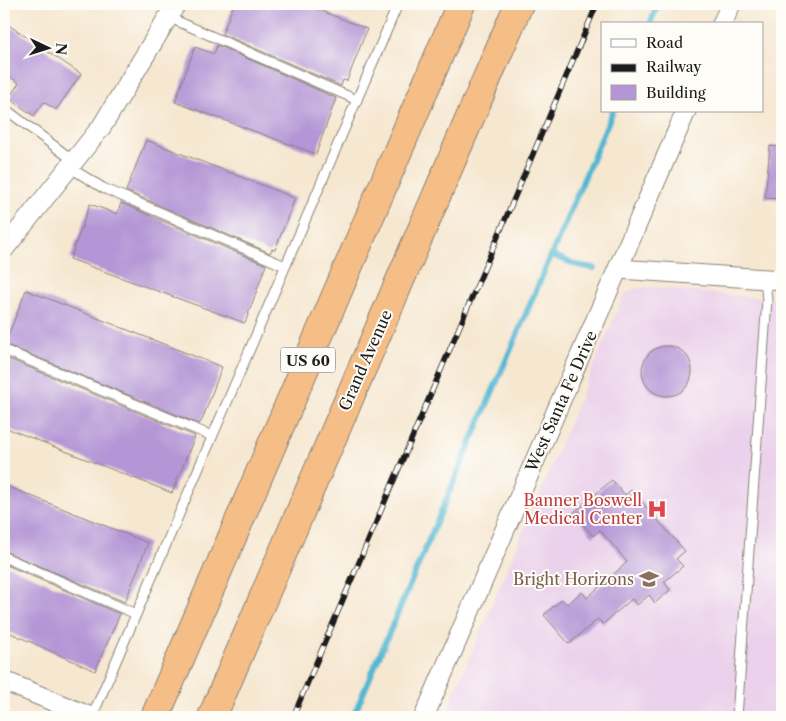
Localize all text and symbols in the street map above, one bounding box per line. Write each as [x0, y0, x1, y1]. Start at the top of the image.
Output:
north arrow [22, 22, 72, 72]
legend [601, 22, 764, 112]
text: Road [646, 33, 683, 52]
text: N [52, 42, 70, 56]
text: Railway [646, 57, 702, 76]
text: Building [646, 83, 706, 102]
street label: Grand Avenue [334, 306, 396, 414]
street label: West Santa Fe Drive [520, 327, 601, 476]
road number: US 60 [280, 348, 336, 372]
place label: Banner Boswell Medical Center [524, 490, 642, 528]
hospital icon: Banner Boswell Medical Center [646, 498, 668, 520]
school or university icon: Bright Horizons [638, 568, 660, 590]
place label: Bright Horizons [513, 569, 634, 589]

